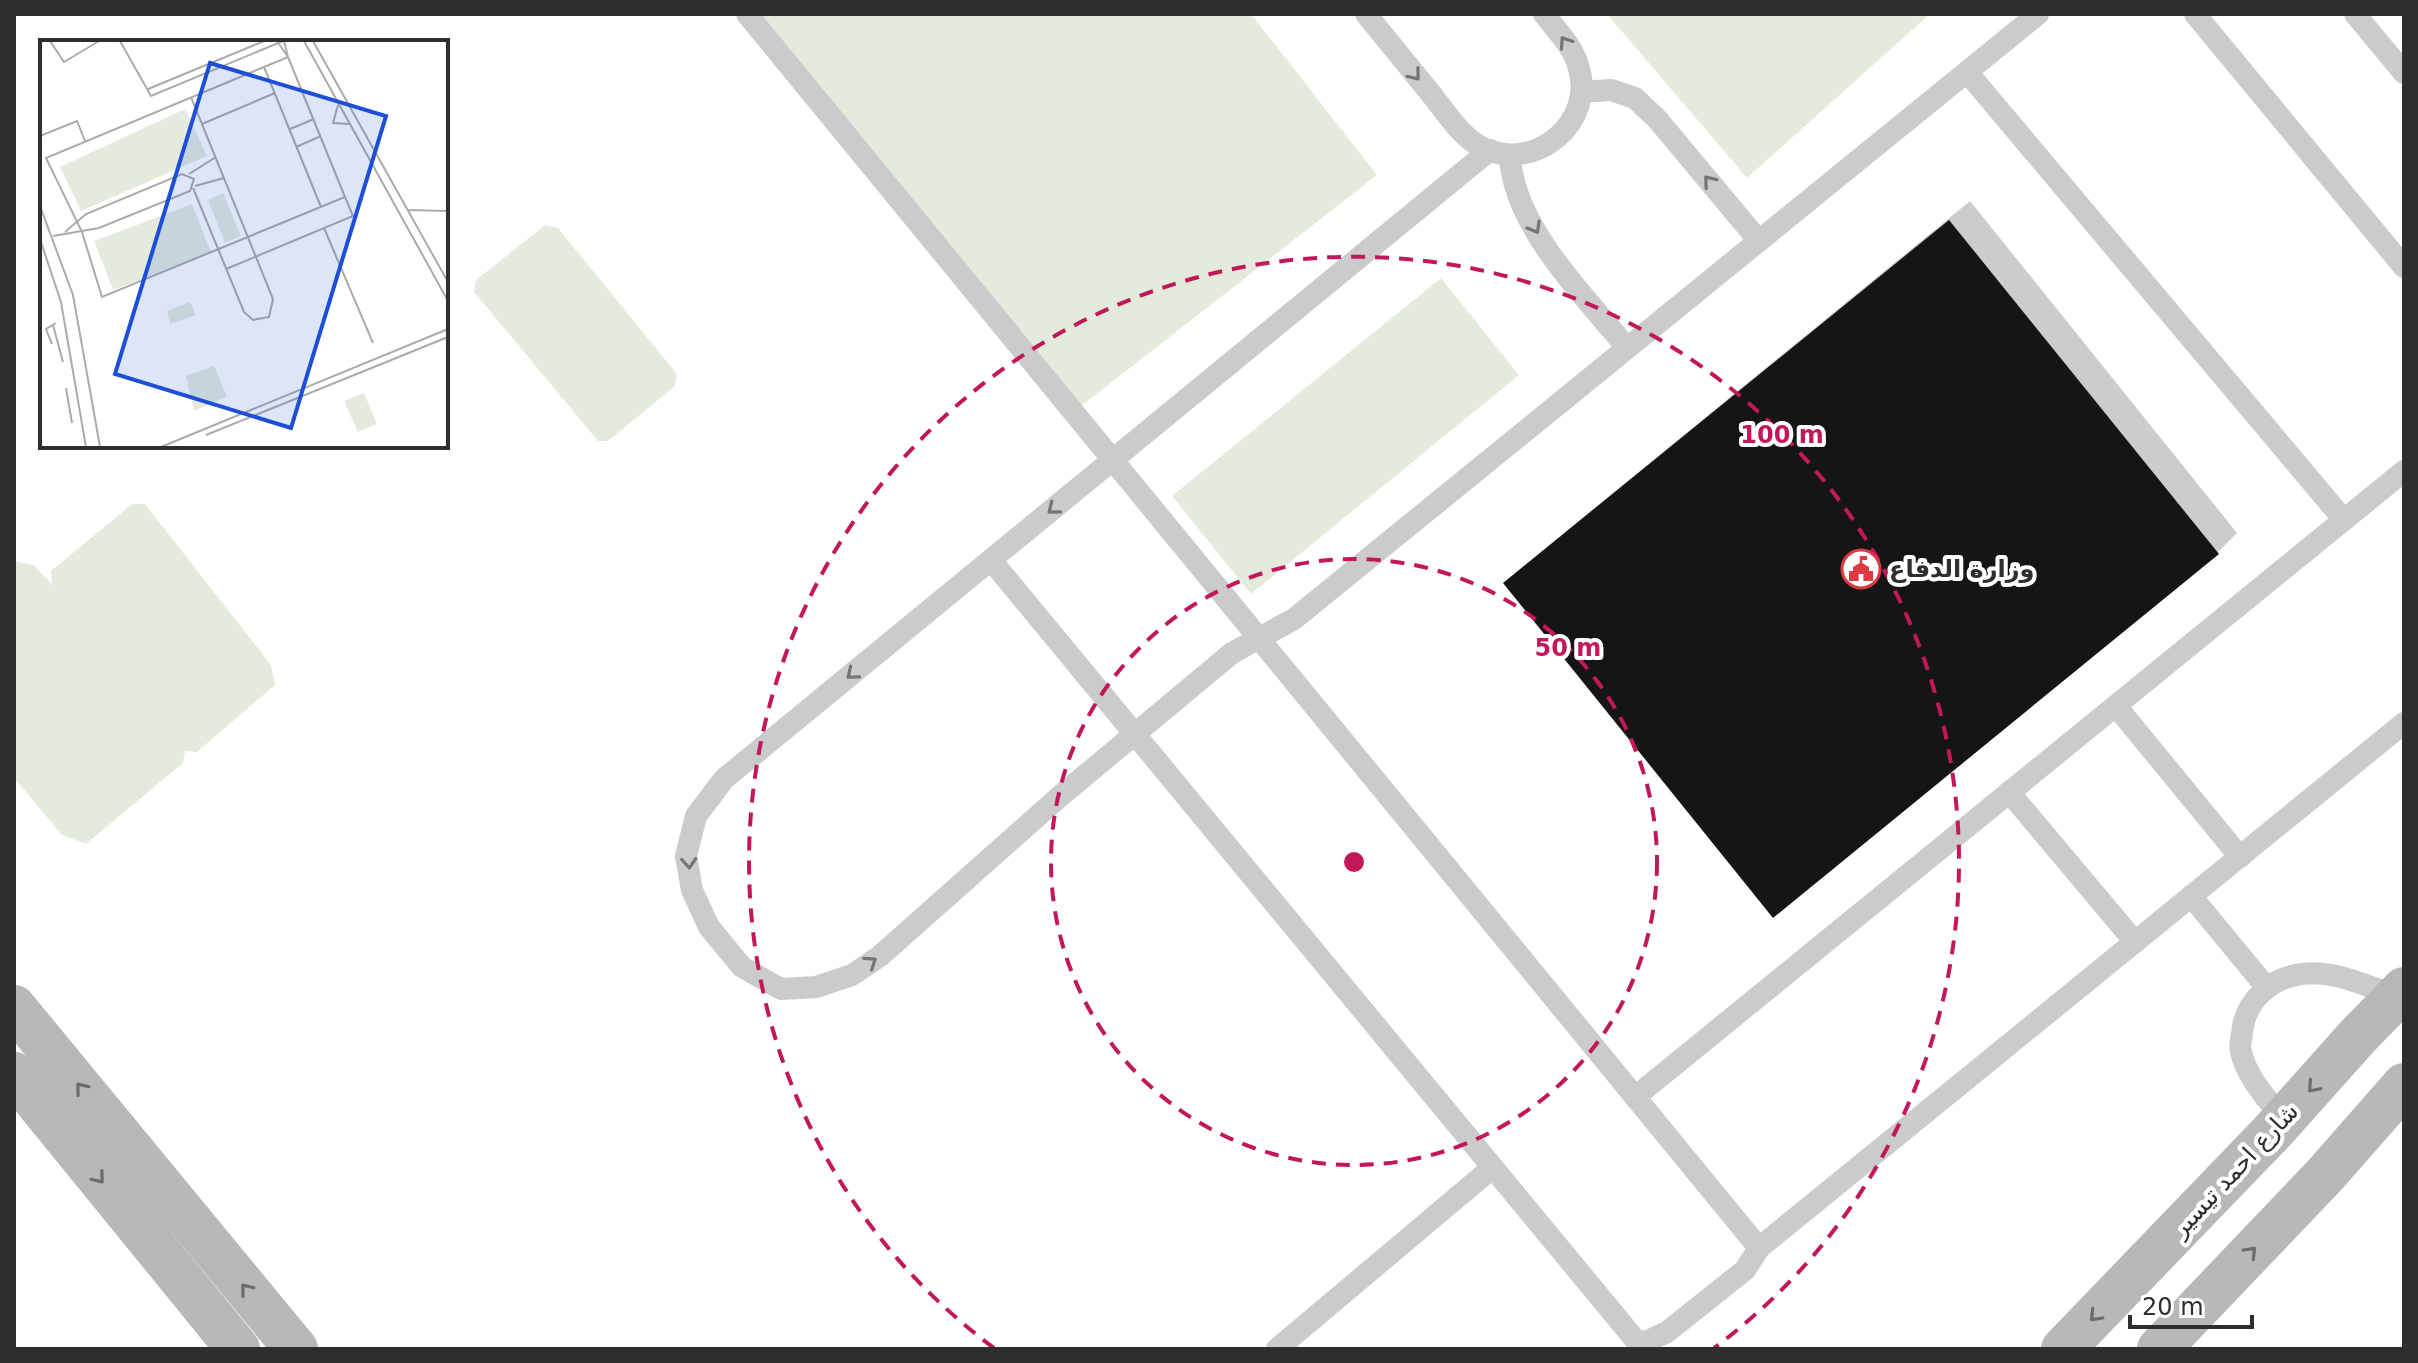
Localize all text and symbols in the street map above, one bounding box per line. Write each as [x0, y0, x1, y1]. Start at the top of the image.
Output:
one-way arrow [1560, 36, 1575, 50]
inset map [40, 40, 448, 448]
one-way arrow [1405, 65, 1420, 80]
one-way arrow [1704, 176, 1719, 190]
one-way arrow [1525, 219, 1541, 233]
text: 100 m [1740, 421, 1824, 449]
one-way arrow [1048, 499, 1062, 514]
public building icon: وزارة الدفاع [1840, 548, 1882, 590]
place label: وزارة الدفاع [1889, 555, 2035, 583]
text: 50 m [1535, 634, 1601, 662]
one-way arrow [847, 664, 861, 679]
centre of rings [1340, 848, 1368, 876]
one-way arrow [680, 857, 697, 870]
one-way arrow [862, 957, 876, 972]
one-way arrow [2308, 1078, 2322, 1093]
one-way arrow [76, 1083, 91, 1097]
street label: شارع احمد تيسير [2165, 1097, 2304, 1243]
one-way arrow [89, 1169, 104, 1183]
one-way arrow [2242, 1247, 2257, 1261]
scale bar [2130, 1279, 2252, 1329]
one-way arrow [241, 1284, 256, 1298]
text: 20 m [2142, 1293, 2204, 1321]
one-way arrow [2090, 1307, 2104, 1321]

